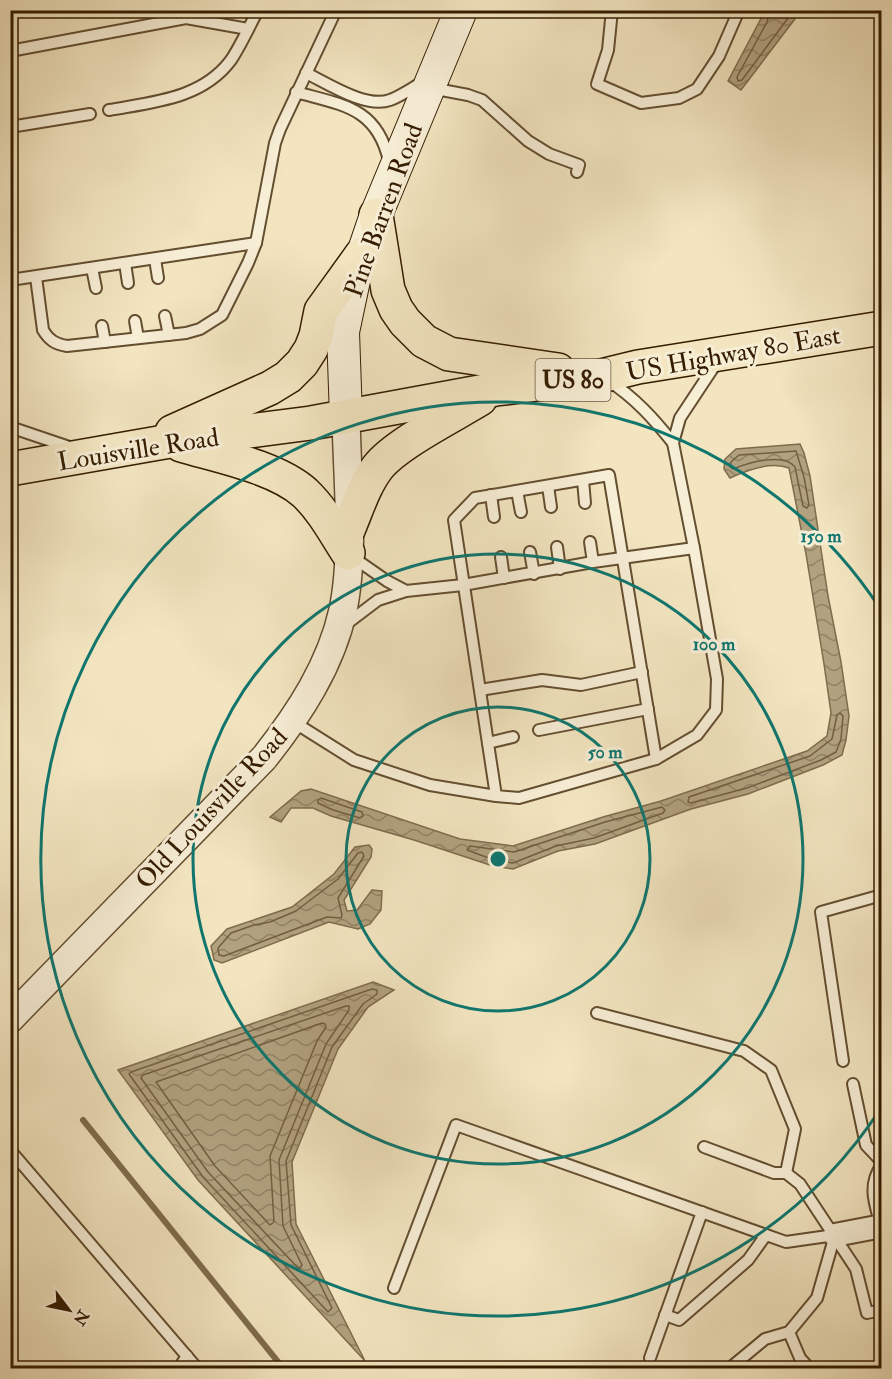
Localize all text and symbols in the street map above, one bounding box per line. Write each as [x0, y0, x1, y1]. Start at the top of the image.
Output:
street label: Pine Barren Road [338, 119, 430, 302]
street label: US Highway 80 East [623, 319, 843, 389]
road number: US 80 [536, 359, 610, 401]
street label: Louisville Road [55, 421, 221, 479]
text: 150 m [800, 525, 843, 548]
text: 100 m [693, 633, 736, 656]
street label: Old Louisville Road [129, 721, 295, 896]
text: 50 m [588, 741, 623, 764]
centre of rings [488, 849, 508, 869]
north arrow [39, 1280, 99, 1340]
text: N [68, 1305, 94, 1329]

